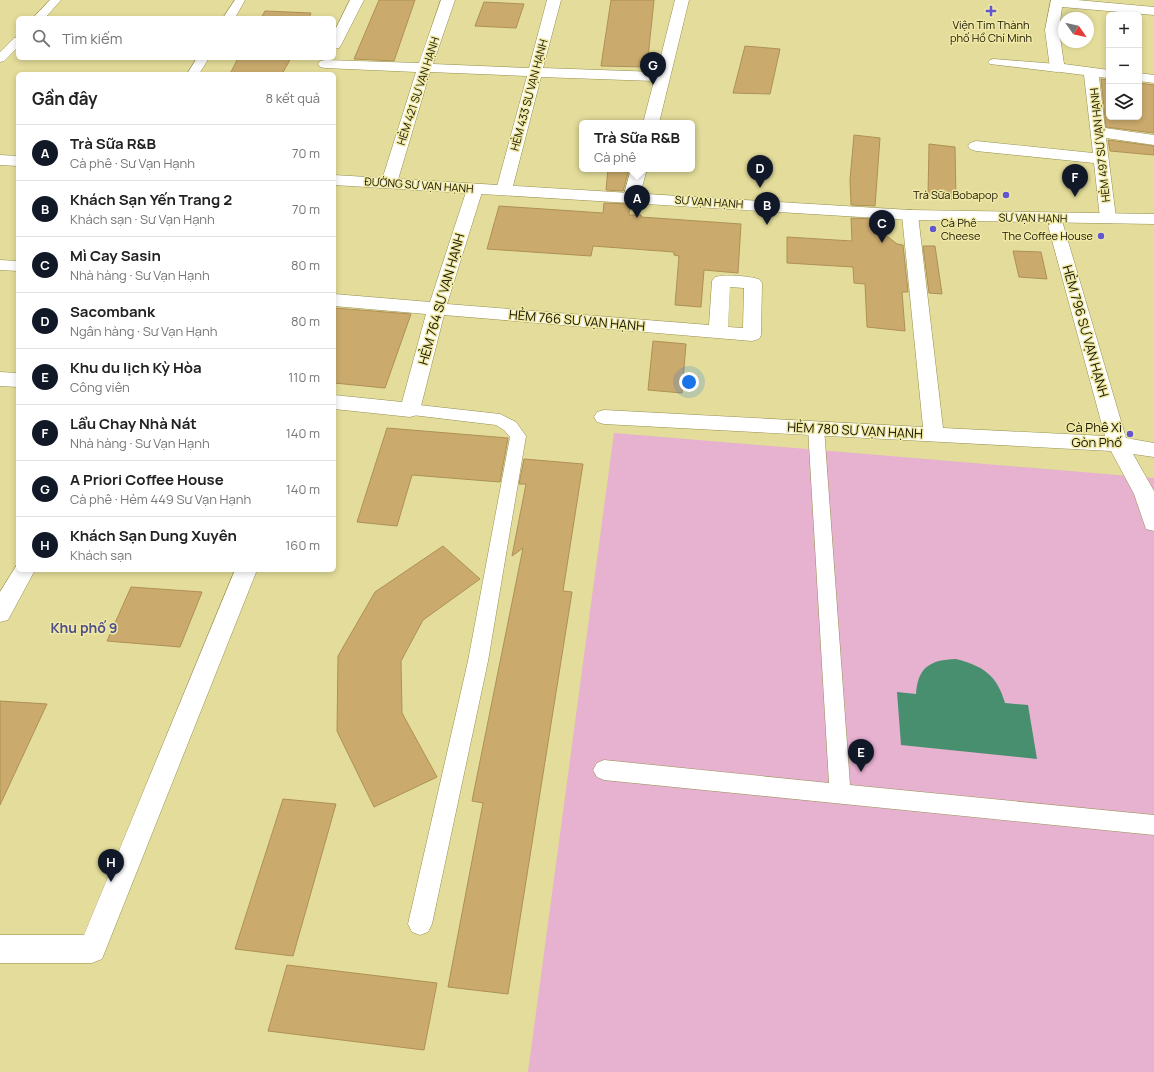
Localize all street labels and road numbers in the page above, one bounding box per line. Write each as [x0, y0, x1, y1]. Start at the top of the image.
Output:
street label: HẺM 421 SƯ VẠN HẠNH [393, 35, 442, 147]
street label: HẺM 433 SƯ VẠN HẠNH [506, 37, 551, 152]
street label: HẺM 497 SƯ VẠN HẠNH [1086, 87, 1113, 203]
street label: ĐƯỜNG SƯ VẠN HẠNH [364, 173, 474, 196]
street label: SƯ VẠN HẠNH [674, 192, 744, 211]
street label: SƯ VẠN HẠNH [998, 209, 1068, 226]
street label: HẺM 764 SƯ VẠN HẠNH [414, 231, 468, 367]
street label: HẺM 796 SƯ VẠN HẠNH [1059, 263, 1113, 399]
street label: HẺM 766 SƯ VẠN HẠNH [508, 305, 646, 335]
street label: HẺM 780 SƯ VẠN HẠNH [787, 417, 923, 443]

